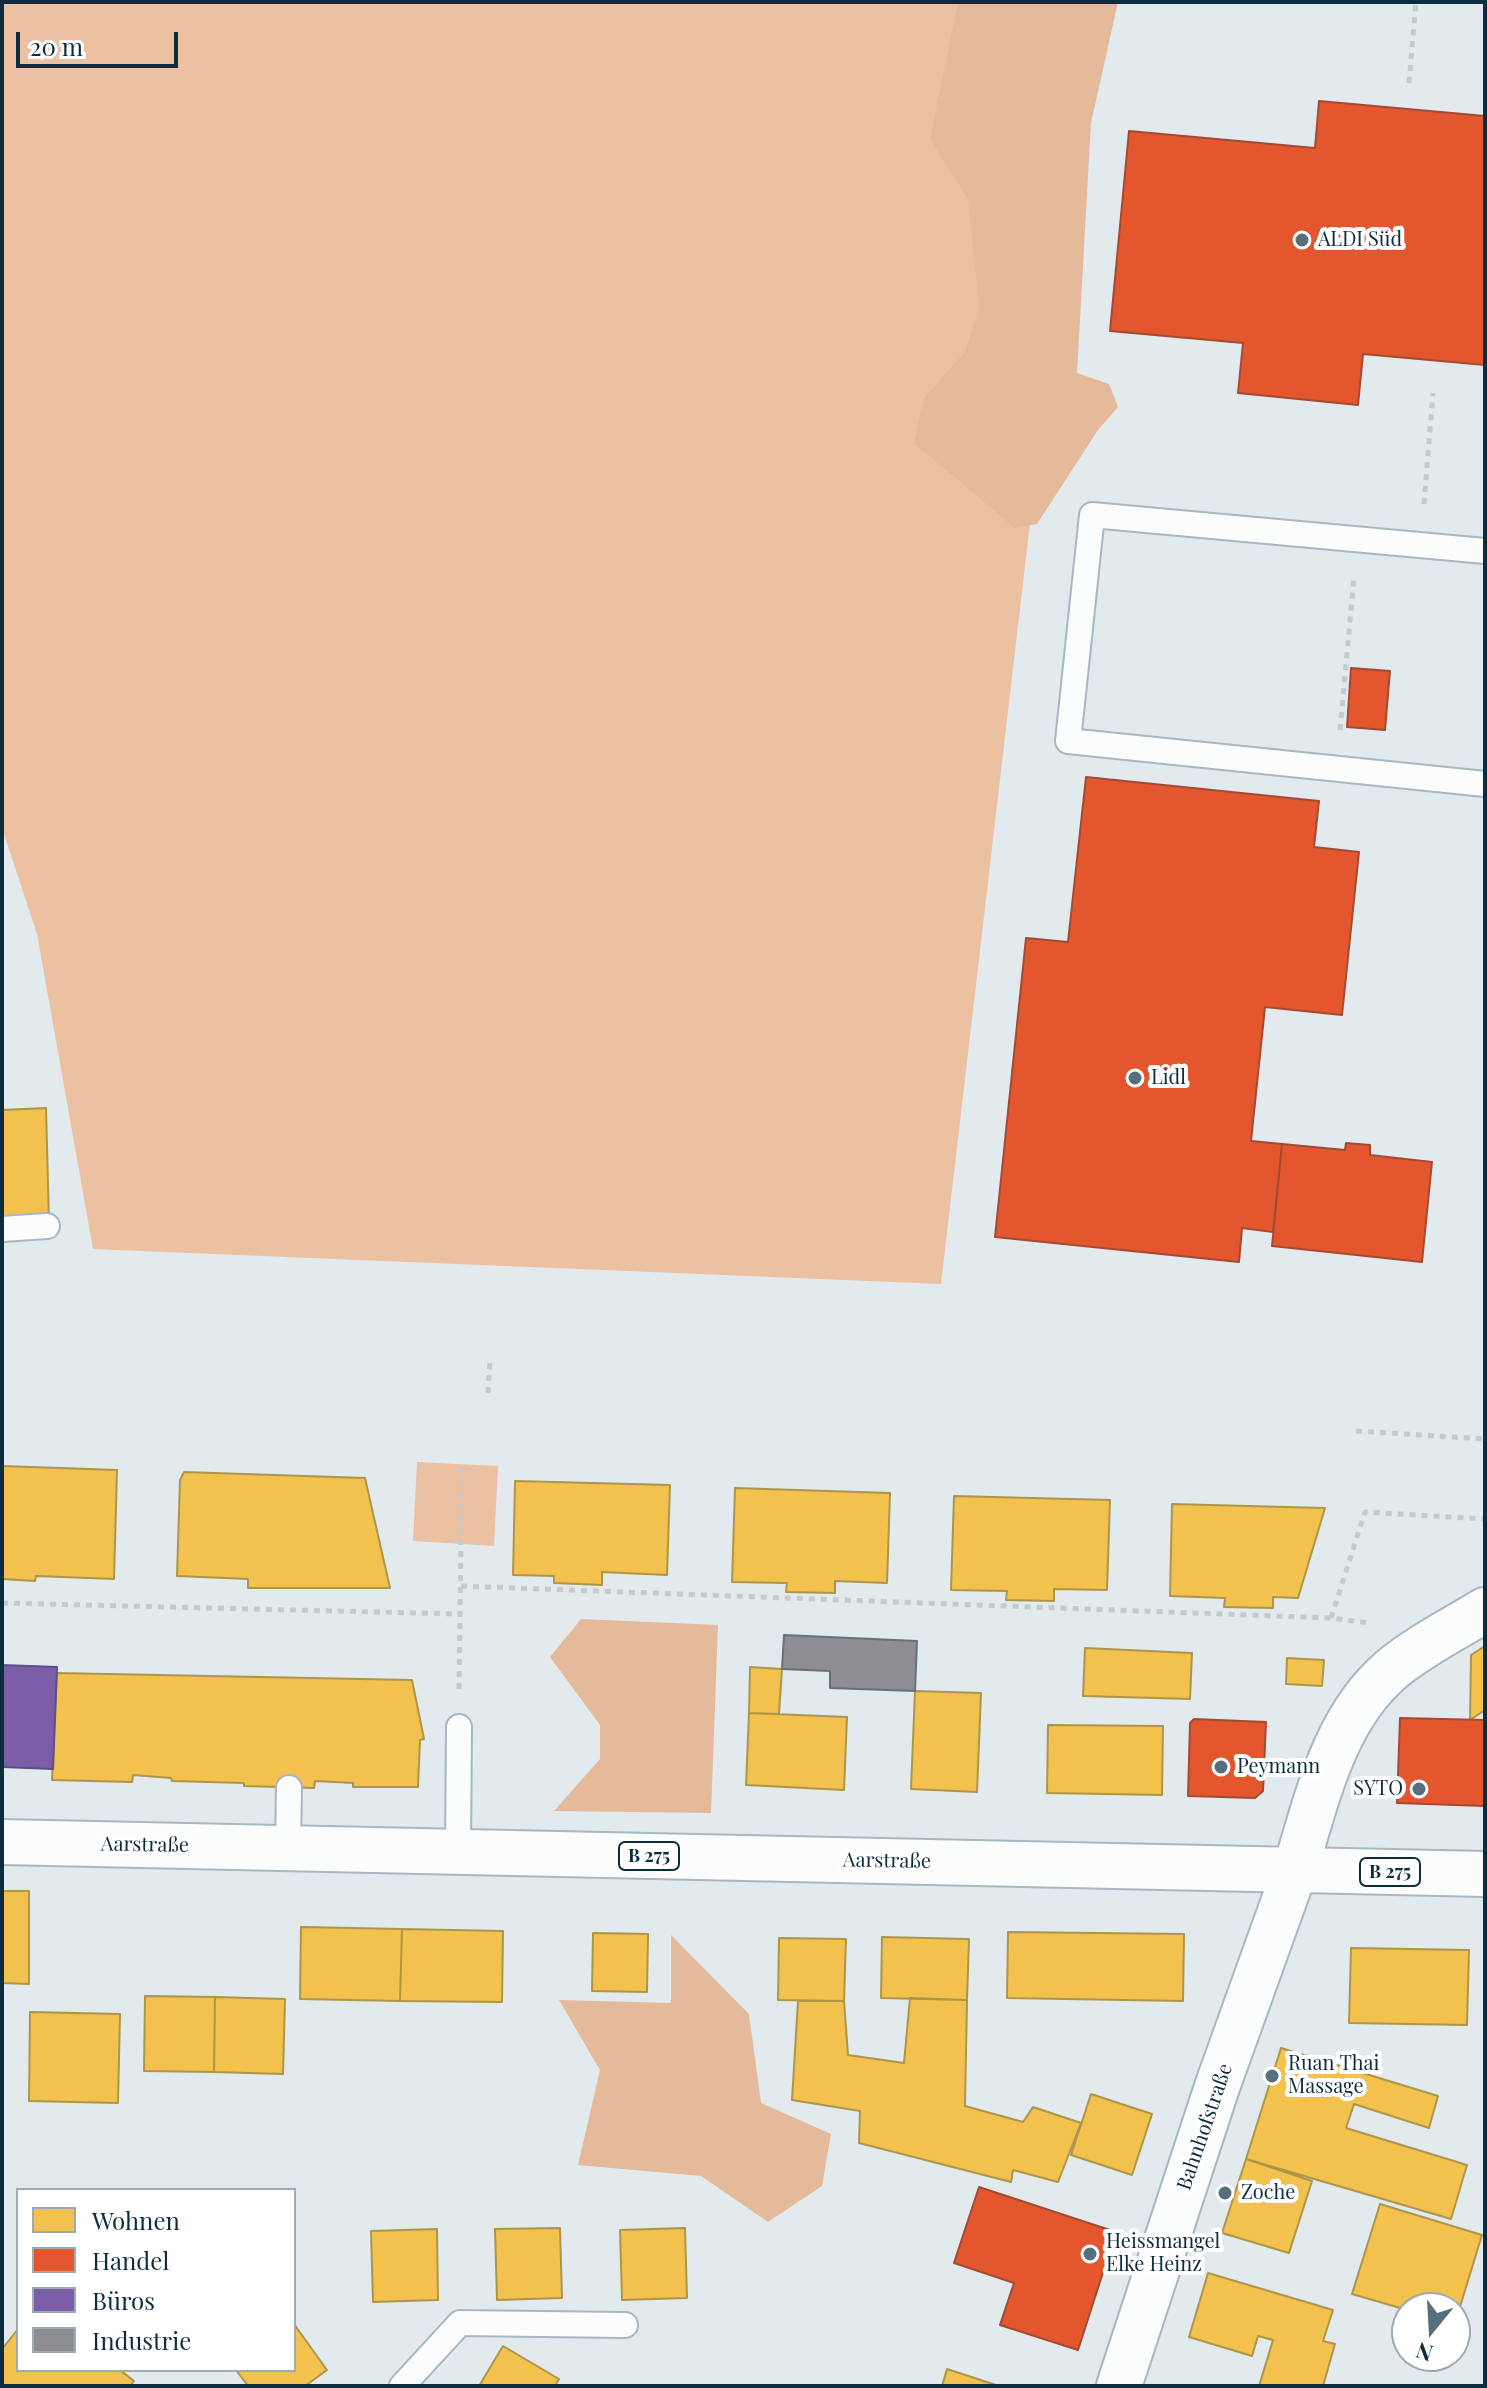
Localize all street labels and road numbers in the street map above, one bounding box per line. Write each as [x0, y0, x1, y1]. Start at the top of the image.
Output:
street label: Aarstraße [101, 1832, 189, 1858]
road number: B 275 [619, 1842, 679, 1870]
street label: Aarstraße [843, 1848, 931, 1874]
road number: B 275 [1360, 1858, 1420, 1886]
street label: Bahnhofstraße [1172, 2061, 1238, 2193]

